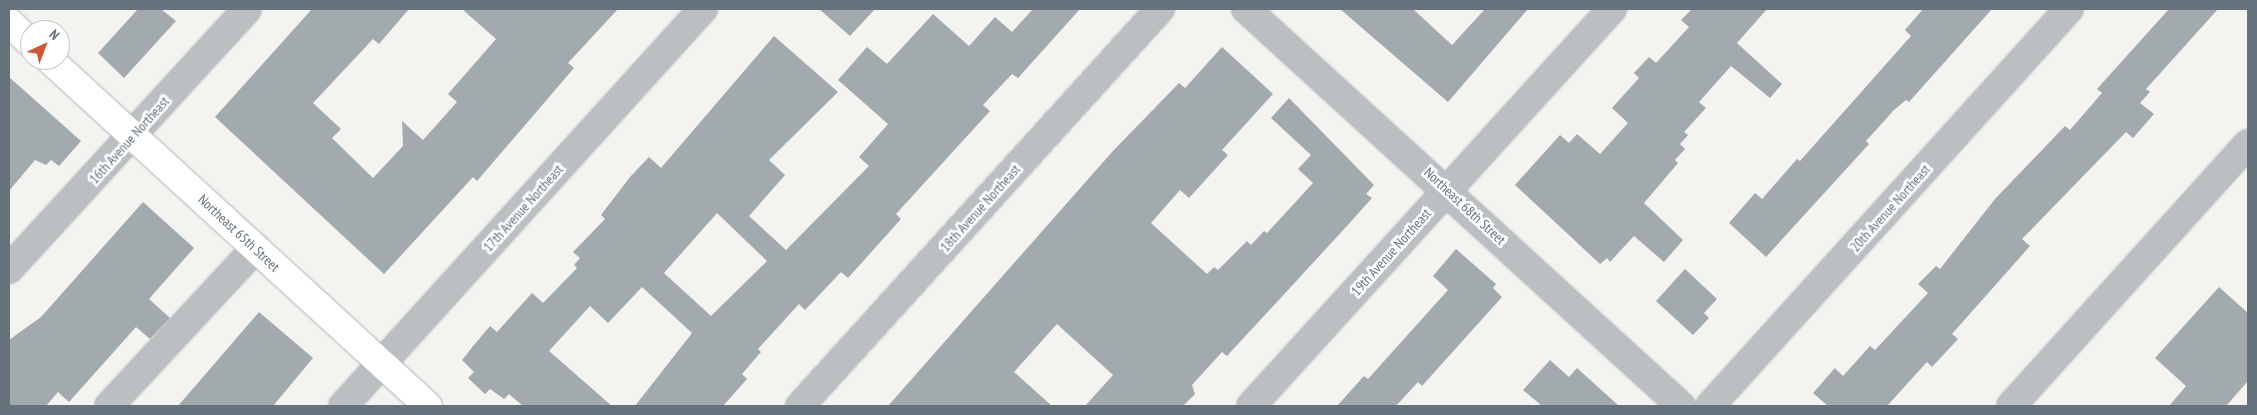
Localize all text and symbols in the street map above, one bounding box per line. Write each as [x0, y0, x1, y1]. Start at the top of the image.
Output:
north arrow [20, 20, 70, 70]
text: N [46, 26, 63, 44]
street label: 16th Avenue Northeast [85, 93, 173, 187]
street label: 17th Avenue Northeast [479, 161, 567, 255]
street label: 18th Avenue Northeast [936, 161, 1024, 255]
street label: 20th Avenue Northeast [1846, 161, 1934, 255]
street label: Northeast 68th Street [1421, 164, 1509, 248]
street label: Northeast 65th Street [195, 191, 283, 275]
street label: 19th Avenue Northeast [1347, 205, 1435, 299]

